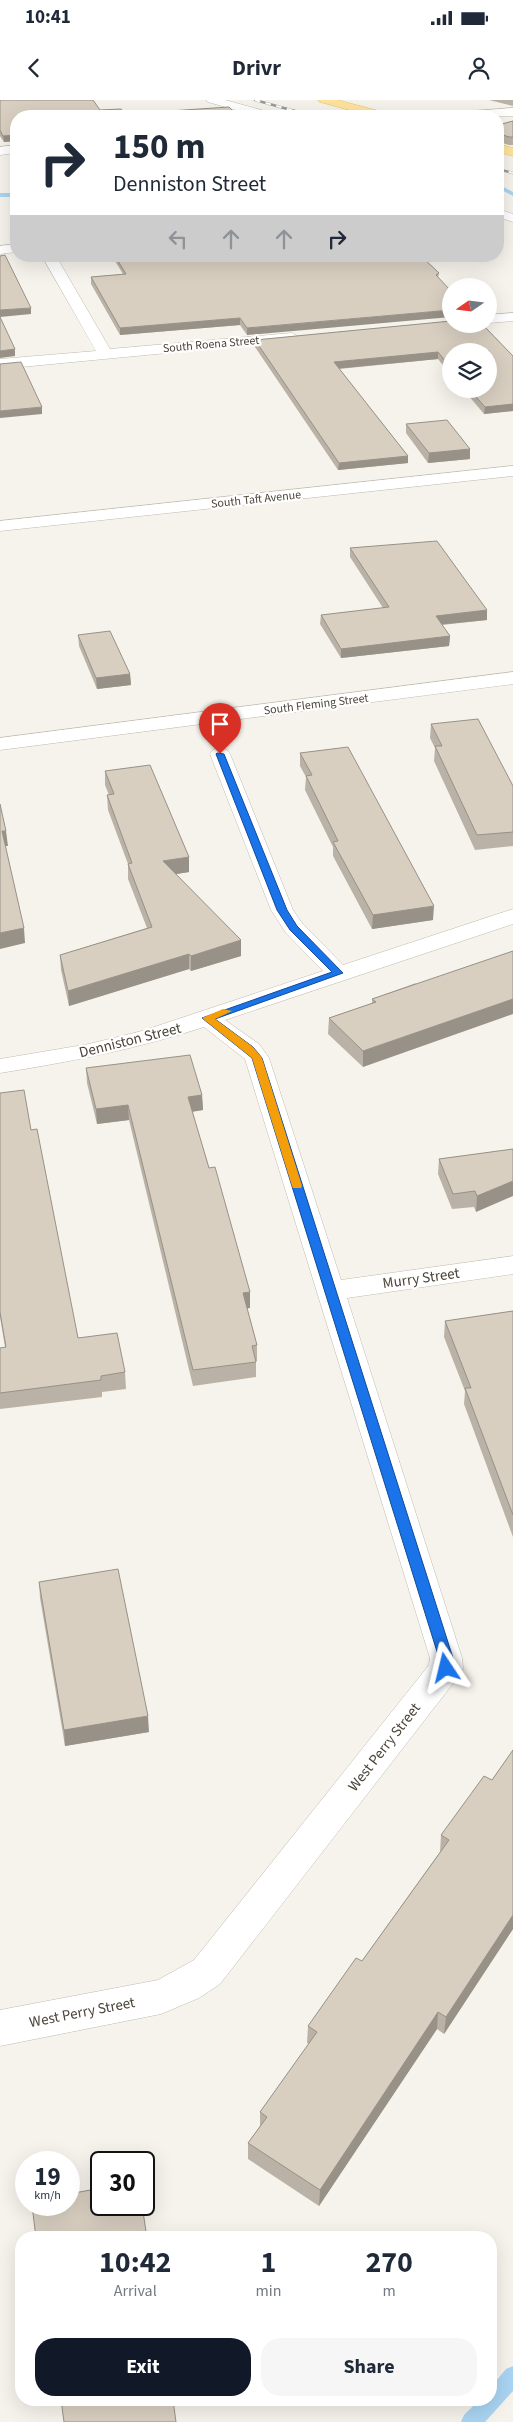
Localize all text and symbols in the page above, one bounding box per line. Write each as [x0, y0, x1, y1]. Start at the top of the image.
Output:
text: 10:41 [25, 4, 71, 31]
text: Drivr [232, 52, 281, 84]
icon: back [20, 54, 48, 82]
icon: person [465, 54, 493, 82]
text: 150 m [113, 122, 205, 172]
icon: right [30, 130, 95, 195]
text: Denniston Street [113, 168, 266, 200]
icon: left [164, 225, 192, 253]
icon: ahead [217, 225, 245, 253]
icon: ahead [270, 225, 298, 253]
icon: right [323, 225, 351, 253]
north arrow [442, 278, 498, 332]
map controls [442, 278, 497, 398]
street label: South Roena Street [162, 332, 260, 357]
button: layers [442, 343, 497, 398]
street label: South Taft Avenue [210, 486, 302, 513]
street label: South Fleming Street [263, 690, 369, 719]
pin [199, 703, 241, 754]
icon: arrive [206, 710, 234, 738]
street label: Denniston Street [77, 1018, 183, 1063]
street label: Murry Street [381, 1263, 461, 1294]
position arrow [419, 1641, 471, 1693]
street label: West Perry Street [343, 1699, 426, 1796]
street label: West Perry Street [27, 1992, 137, 2033]
speed limit sign: 30 [90, 2151, 155, 2216]
text: 19 [34, 2159, 61, 2195]
text: km/h [34, 2187, 61, 2204]
text: 10:42 [99, 2241, 171, 2284]
text: 1 [260, 2241, 276, 2284]
text: 270 [365, 2241, 413, 2284]
text: Arrival [114, 2280, 157, 2302]
text: min [255, 2280, 281, 2302]
text: m [383, 2280, 396, 2302]
button: Exit [35, 2338, 251, 2396]
button: Share [261, 2338, 477, 2396]

